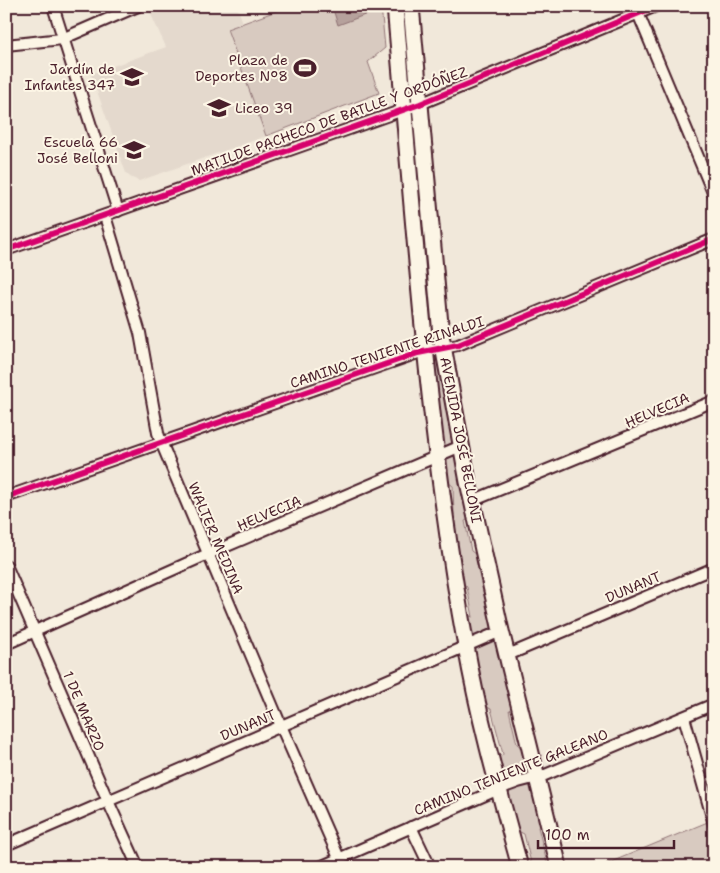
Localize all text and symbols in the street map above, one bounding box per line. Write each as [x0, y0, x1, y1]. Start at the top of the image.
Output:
place label: Plaza de Deportes N°8 [195, 51, 288, 85]
sports icon: Plaza de Deportes N°8 [292, 55, 318, 81]
place label: Jardín de Infantes 347 [25, 60, 115, 94]
street label: MATILDE PACHECO DE BATLLE Y ORDÓÑEZ [188, 61, 470, 179]
school or university icon: Jardín de Infantes 347 [119, 64, 145, 90]
school or university icon: Liceo 39 [206, 95, 232, 121]
place label: Liceo 39 [235, 99, 293, 117]
place label: Escuela 66 José Belloni [37, 133, 118, 167]
school or university icon: Escuela 66 José Belloni [121, 137, 147, 163]
street label: CAMINO TENIENTE RINALDI [288, 312, 487, 392]
street label: AVENIDA JOSÉ BELLONI [436, 355, 486, 525]
street label: HELVECIA [622, 388, 692, 432]
street label: WALTER MEDINA [184, 479, 248, 597]
street label: HELVECIA [234, 491, 304, 535]
street label: DUNANT [603, 567, 664, 607]
street label: 1 DE MARZO [59, 668, 109, 754]
street label: DUNANT [218, 705, 279, 745]
street label: CAMINO TENIENTE GALEANO [411, 725, 611, 819]
scale bar [538, 818, 674, 850]
text: 100 m [545, 825, 590, 845]

